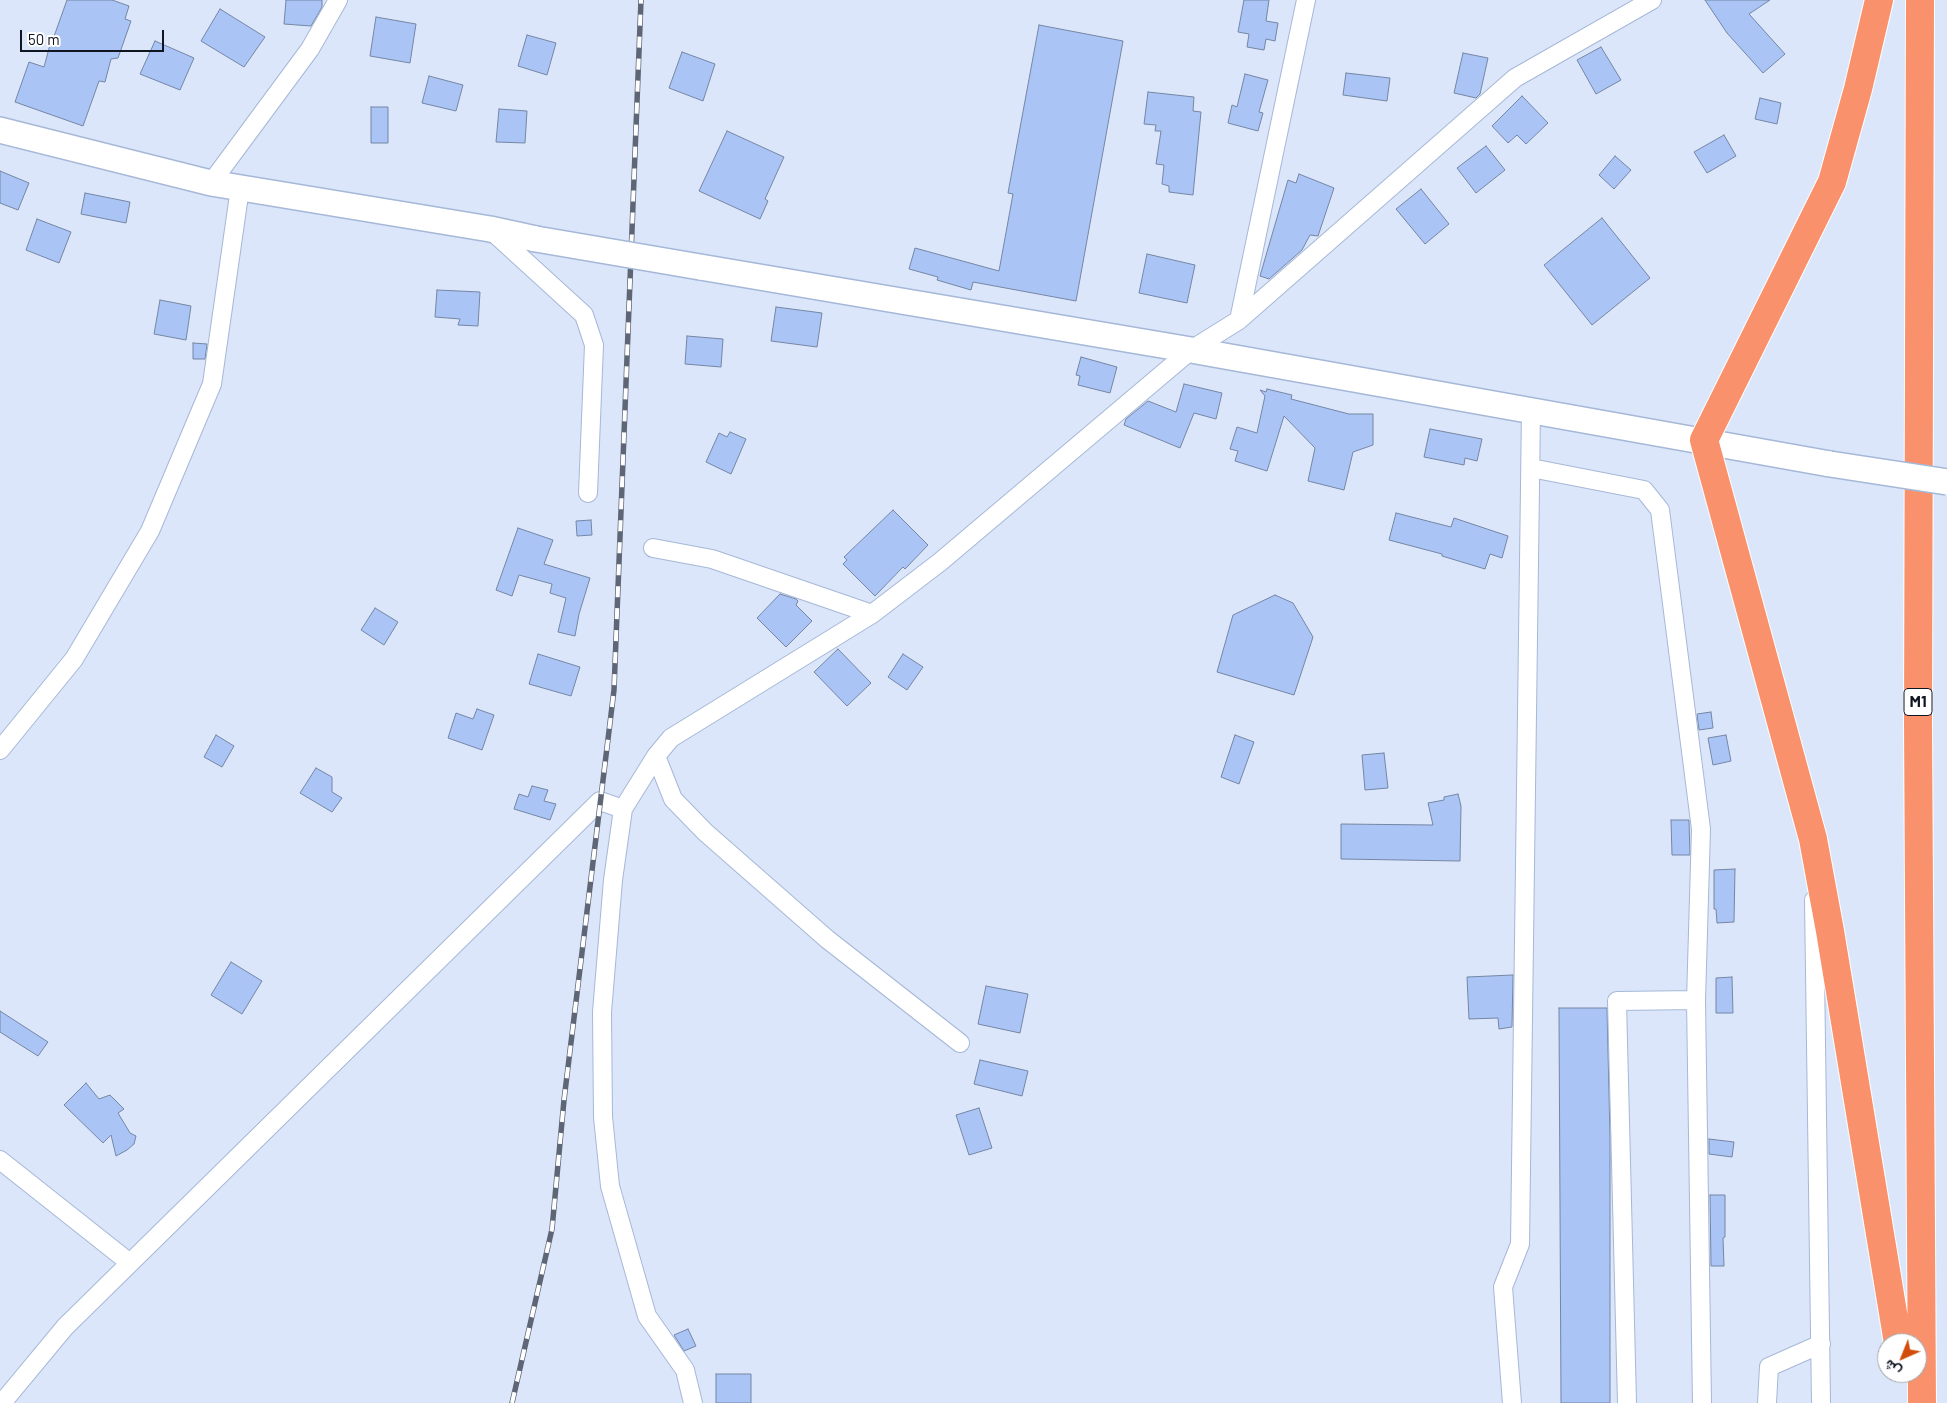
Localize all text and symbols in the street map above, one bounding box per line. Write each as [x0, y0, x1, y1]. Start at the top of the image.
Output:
scale bar [22, 20, 166, 52]
text: 50 m [28, 30, 60, 48]
road number: M1 [1904, 689, 1932, 716]
north arrow [1877, 1333, 1927, 1383]
text: ش [1880, 1356, 1904, 1380]

